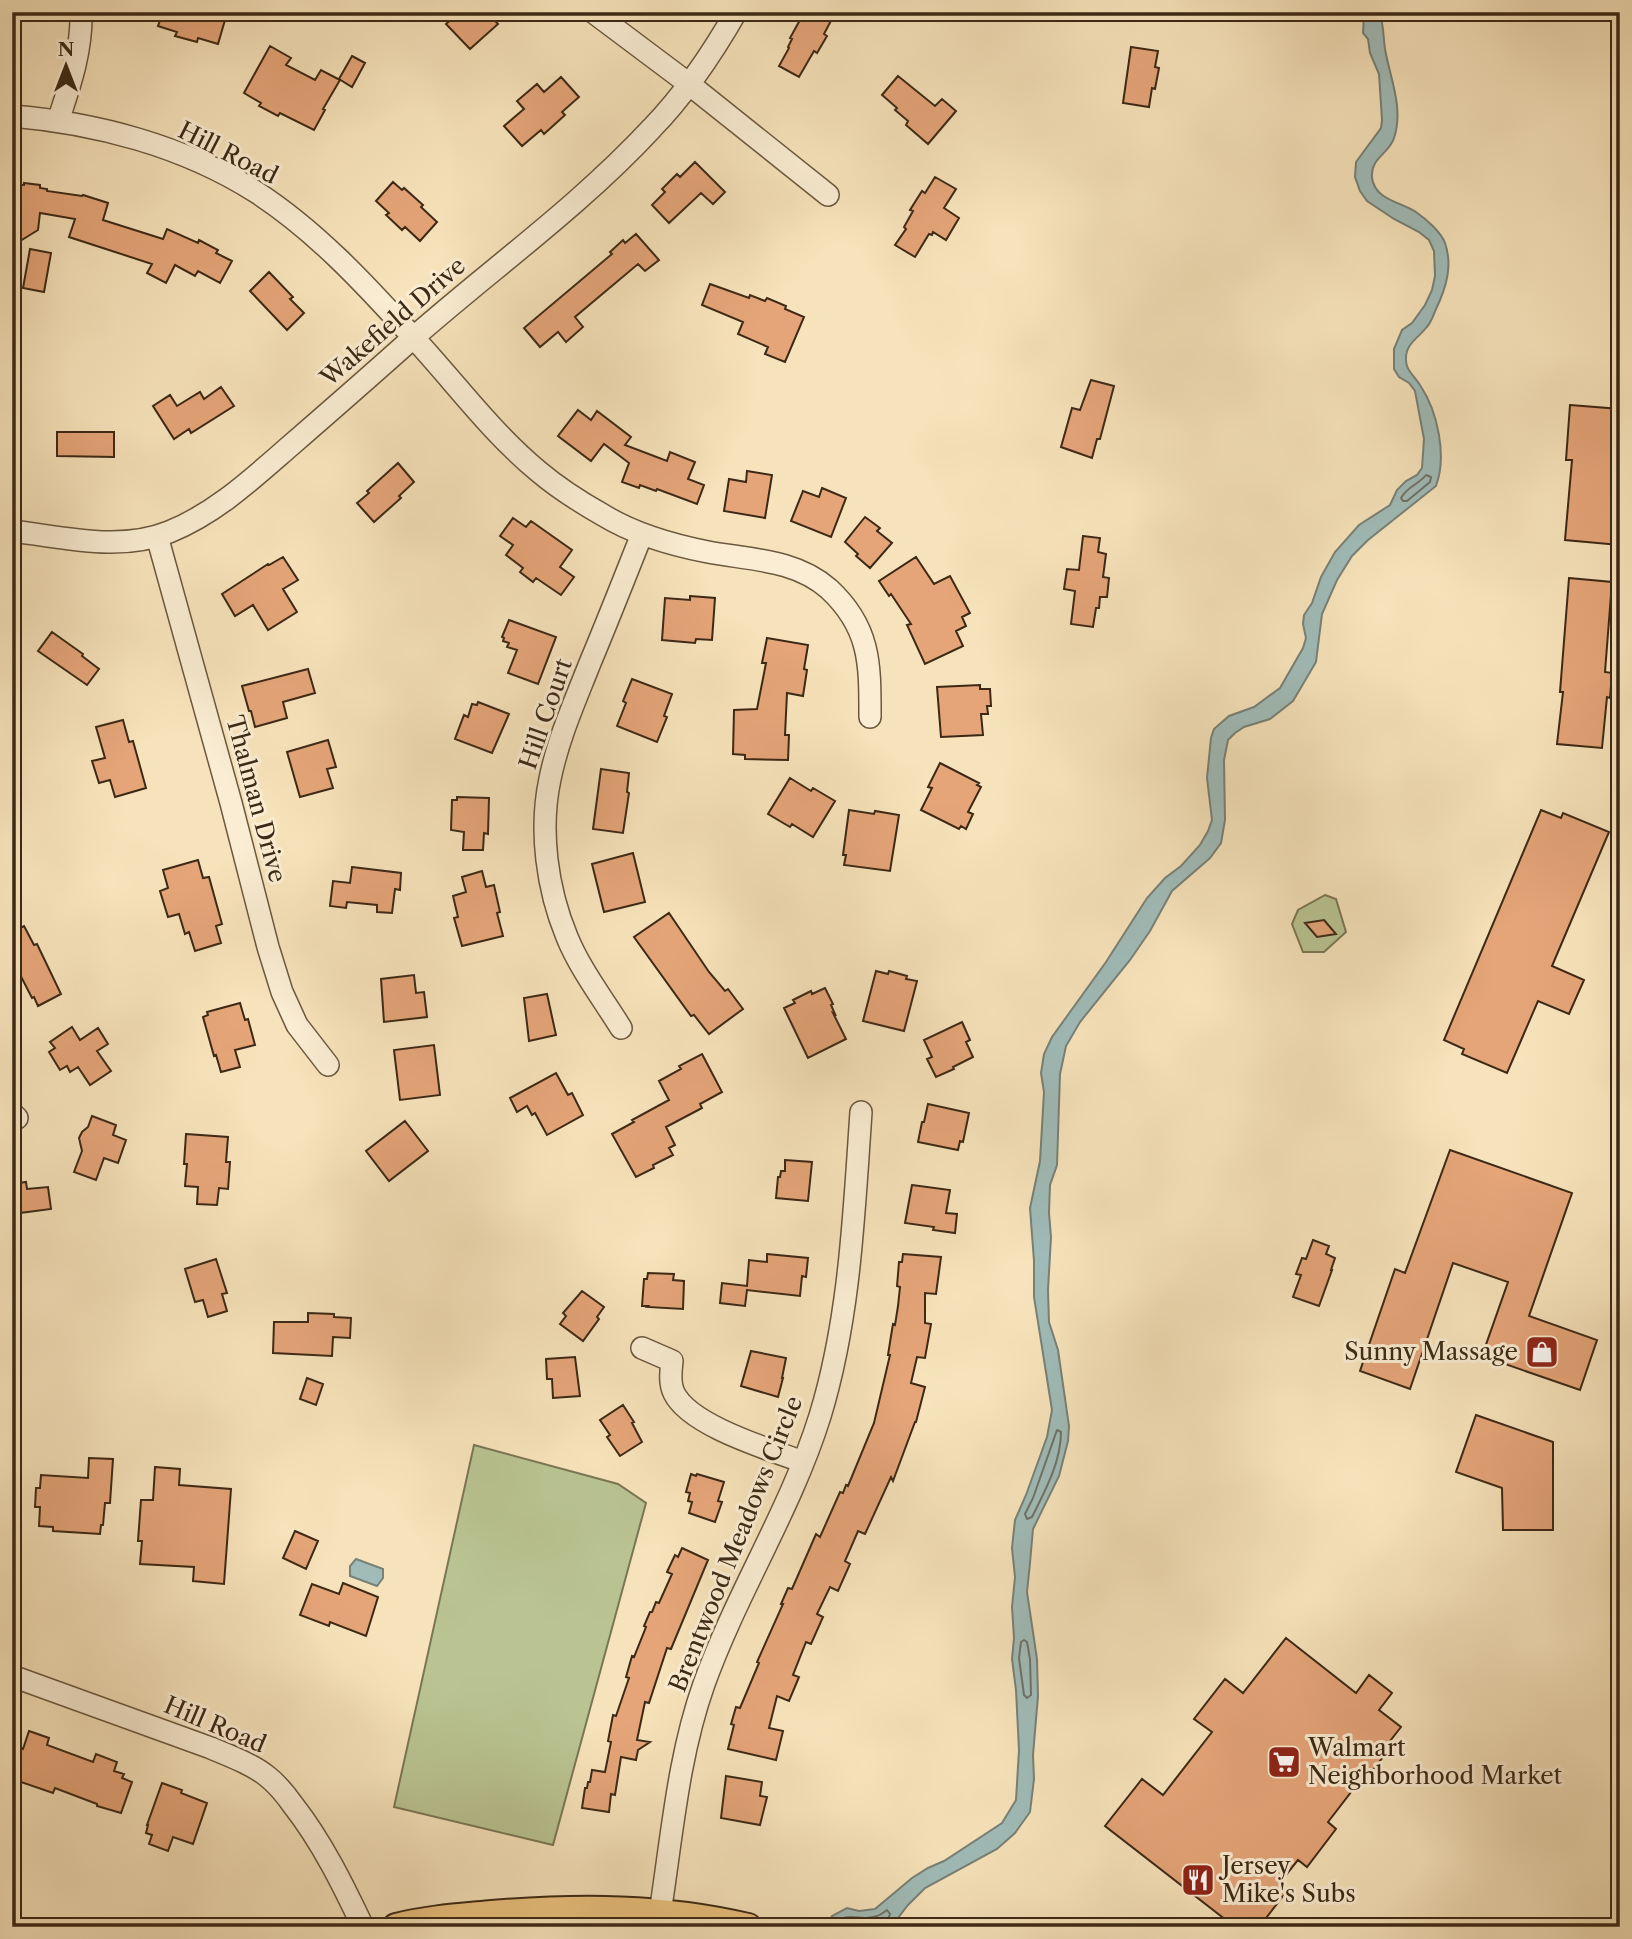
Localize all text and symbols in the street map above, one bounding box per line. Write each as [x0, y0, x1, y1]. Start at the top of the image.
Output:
north arrow [32, 32, 102, 102]
text: N [58, 38, 74, 61]
street label: Hill Road [174, 115, 283, 190]
street label: Wakefield Drive [314, 251, 471, 393]
street label: Hill Court [513, 654, 578, 773]
street label: Thalman Drive [220, 712, 293, 885]
shop icon: Sunny Massage [1523, 1333, 1561, 1371]
place label: Sunny Massage [1344, 1337, 1518, 1366]
street label: Brentwood Meadows Circle [663, 1392, 808, 1696]
street label: Hill Road [160, 1690, 271, 1759]
place label: Walmart Neighborhood Market [1307, 1733, 1563, 1790]
supermarket icon: Walmart Neighborhood Market [1265, 1743, 1303, 1781]
place label: Jersey Mike's Subs [1218, 1851, 1356, 1908]
restaurant icon: Jersey Mike's Subs [1179, 1861, 1217, 1899]

